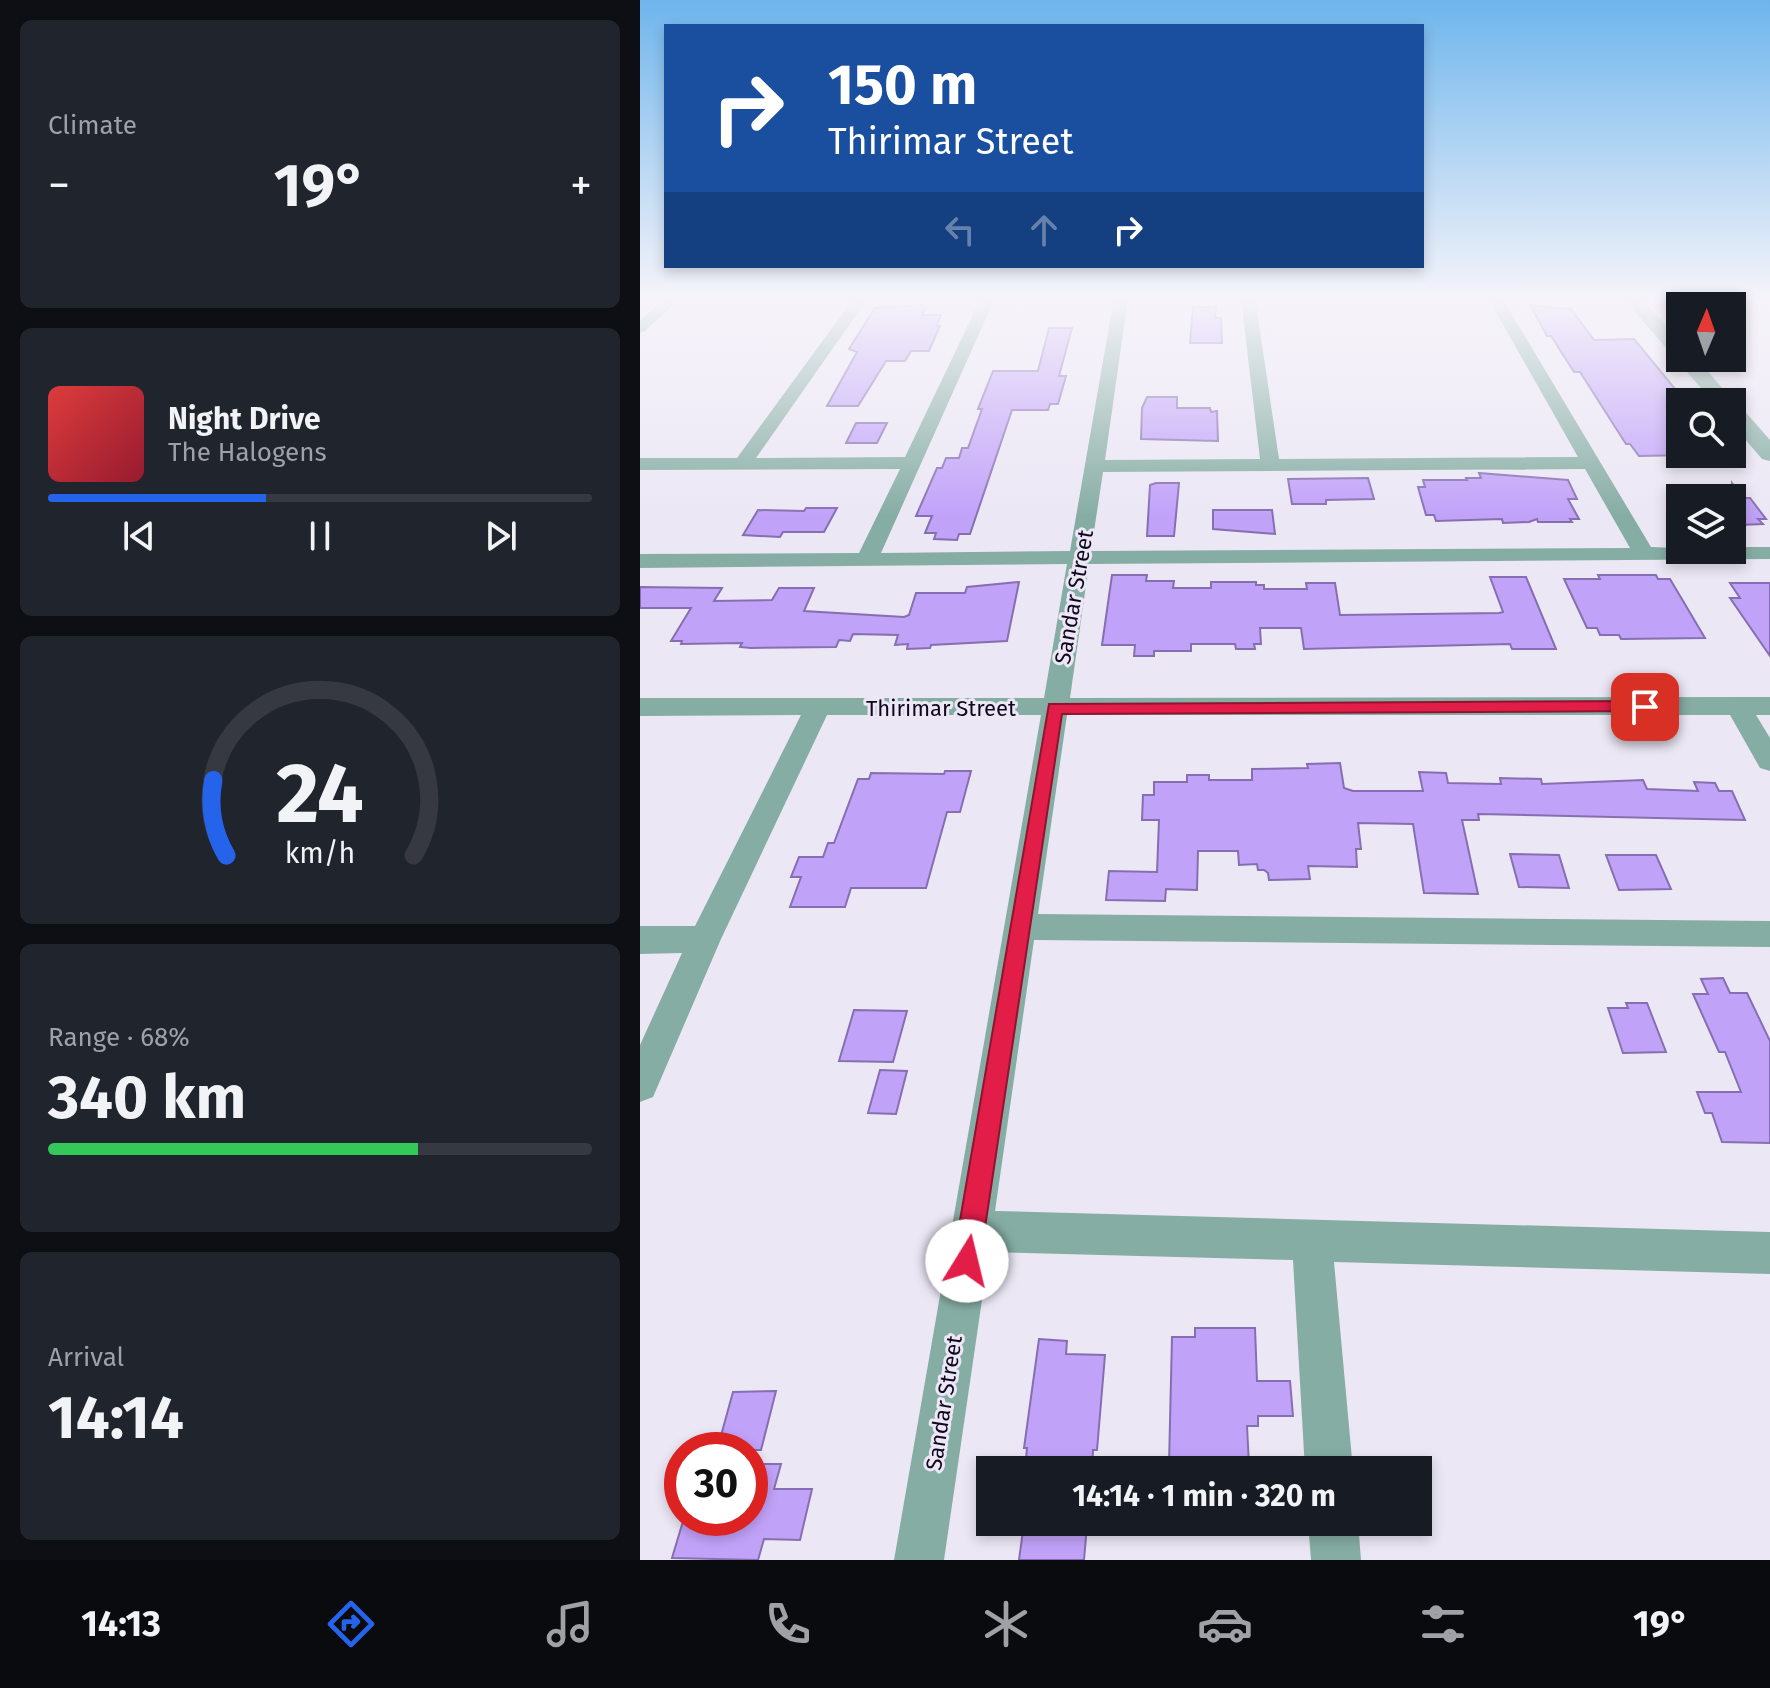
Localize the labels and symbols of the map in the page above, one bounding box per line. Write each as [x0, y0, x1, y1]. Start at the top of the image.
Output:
north arrow [1666, 292, 1746, 372]
street label: Sandar Street [1049, 528, 1099, 666]
pin [1611, 673, 1679, 741]
street label: Thirimar Street [866, 695, 1016, 722]
position arrow [925, 1219, 1009, 1303]
street label: Sandar Street [920, 1334, 968, 1472]
speed limit sign: 30 [664, 1432, 768, 1536]

